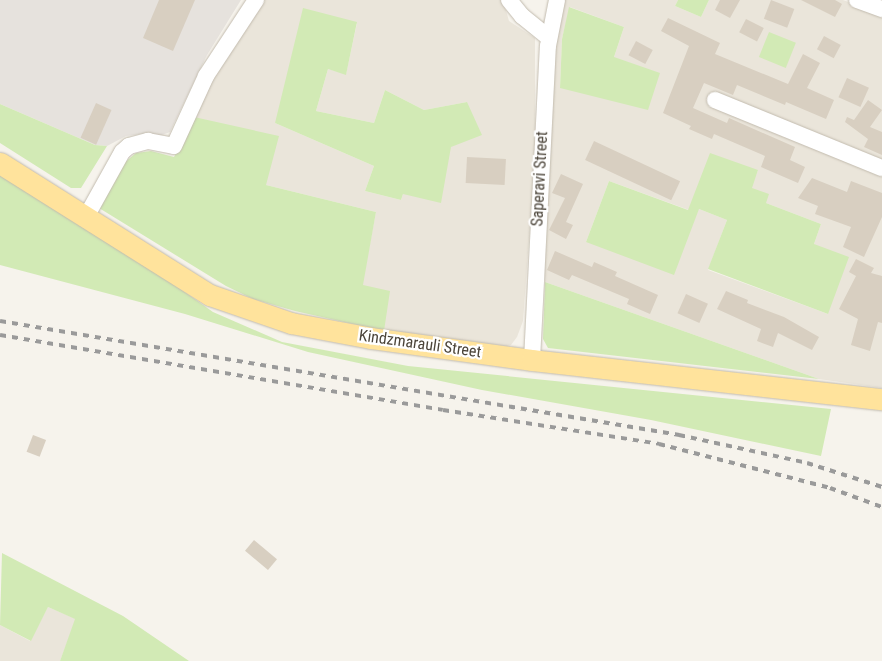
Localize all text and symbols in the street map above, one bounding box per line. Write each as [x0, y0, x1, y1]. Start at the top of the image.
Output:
street label: Saperavi Street [528, 131, 552, 227]
street label: Kindzmarauli Street [358, 326, 482, 362]

